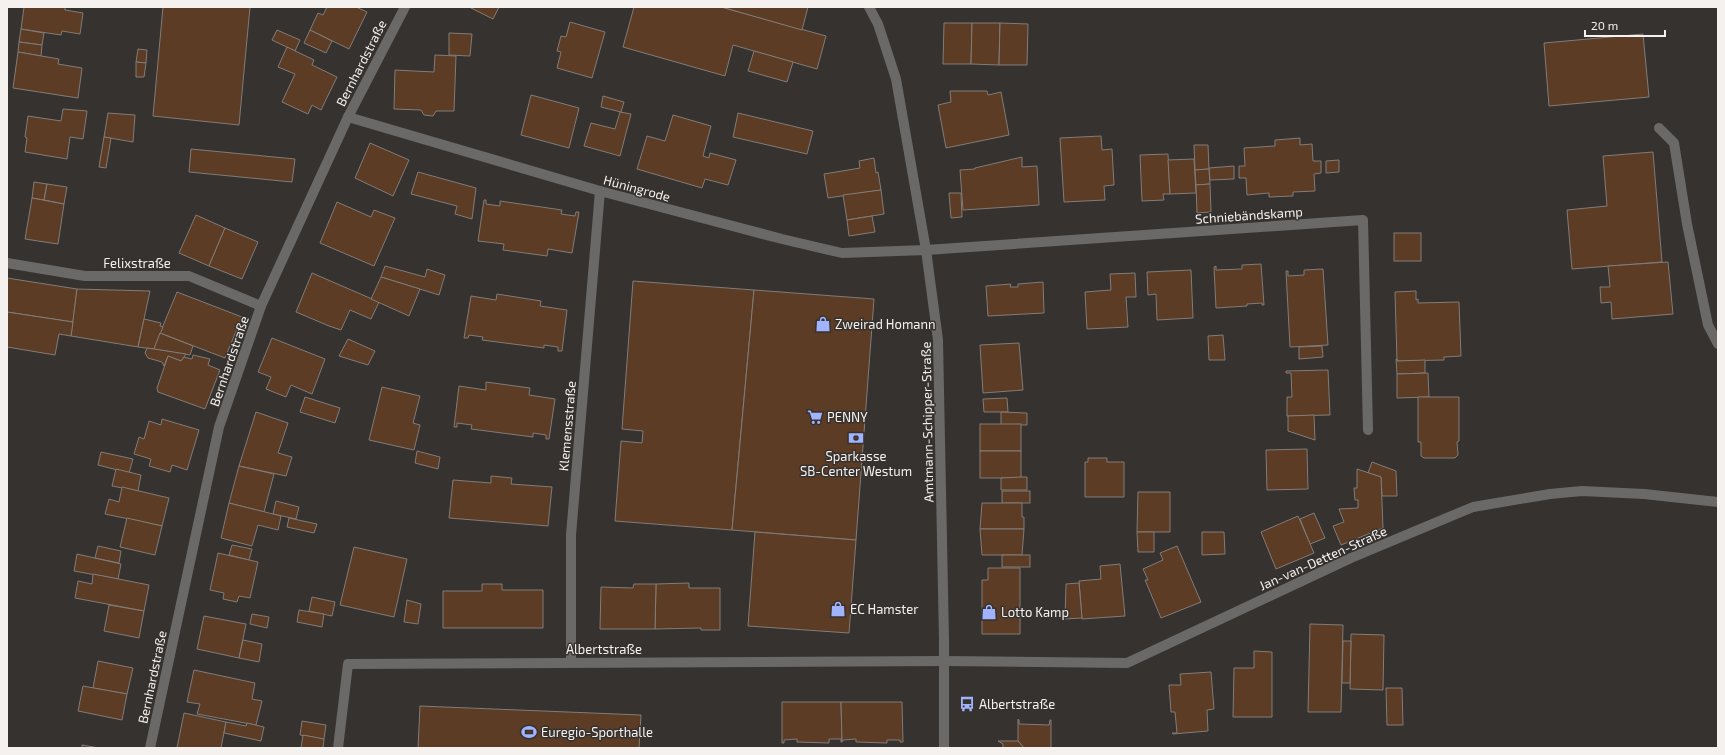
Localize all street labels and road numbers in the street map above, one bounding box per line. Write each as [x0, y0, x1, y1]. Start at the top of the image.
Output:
street label: Bernhardstraße [332, 17, 390, 109]
street label: Hüningrode [602, 171, 672, 205]
street label: Schniebändskamp [1195, 203, 1303, 227]
street label: Felixstraße [103, 255, 171, 271]
street label: Bernhardstraße [206, 314, 252, 408]
street label: Amtmann-Schipper-Straße [918, 341, 936, 503]
street label: Klemensstraße [555, 380, 579, 472]
street label: Jan-van-Detten-Straße [1257, 523, 1389, 593]
street label: Bernhardstraße [134, 629, 170, 725]
street label: Albertstraße [566, 641, 642, 657]

